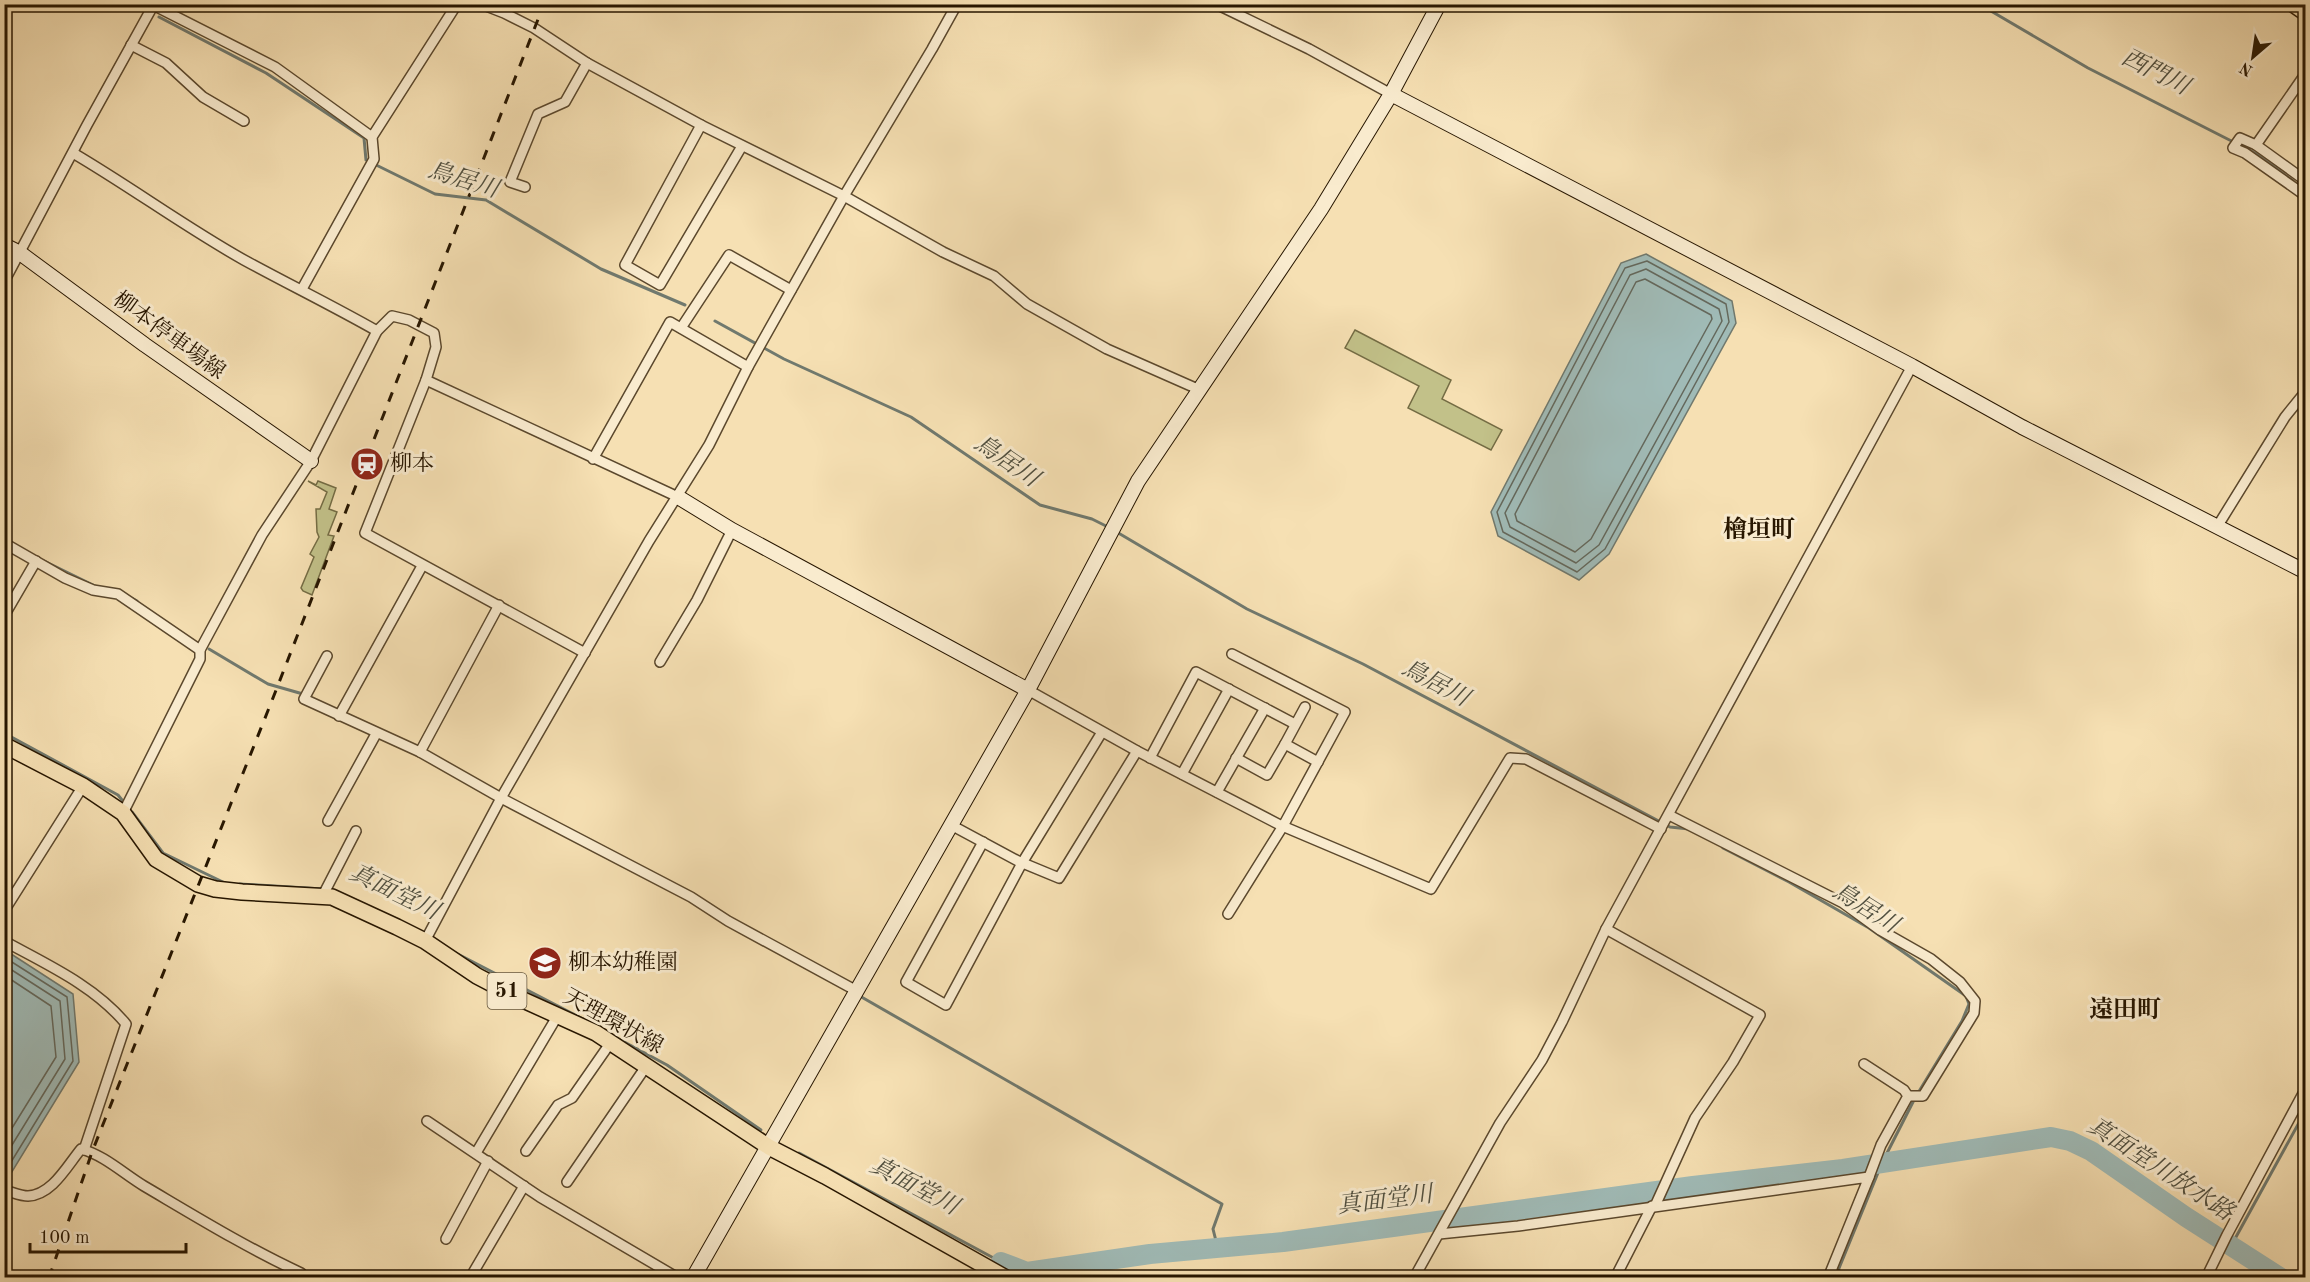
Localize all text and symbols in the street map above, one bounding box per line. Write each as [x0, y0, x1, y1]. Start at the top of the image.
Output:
north arrow [2223, 27, 2283, 87]
water label: 西門川 [2117, 44, 2196, 101]
text: N [2237, 58, 2256, 78]
water label: 鳥居川 [425, 156, 505, 204]
street label: 柳本停車場線 [109, 287, 230, 384]
water label: 鳥居川 [969, 429, 1047, 494]
station icon: 柳本 [349, 446, 385, 482]
place label: 柳本 [390, 451, 434, 475]
district label: 檜垣町 [1723, 516, 1795, 543]
water label: 鳥居川 [1398, 654, 1476, 713]
water label: 真面堂川 [346, 858, 446, 926]
water label: 鳥居川 [1828, 877, 1906, 940]
school or university icon: 柳本幼稚園 [527, 945, 563, 981]
place label: 柳本幼稚園 [568, 950, 678, 974]
road number: 51 [488, 973, 526, 1009]
street label: 天理環状線 [560, 984, 667, 1058]
district label: 遠田町 [2089, 996, 2161, 1023]
water label: 真面堂川放水路 [2083, 1112, 2240, 1227]
water label: 真面堂川 [866, 1151, 966, 1222]
water label: 真面堂川 [1336, 1180, 1437, 1219]
scale bar [30, 1216, 186, 1254]
text: 100 m [39, 1229, 90, 1247]

